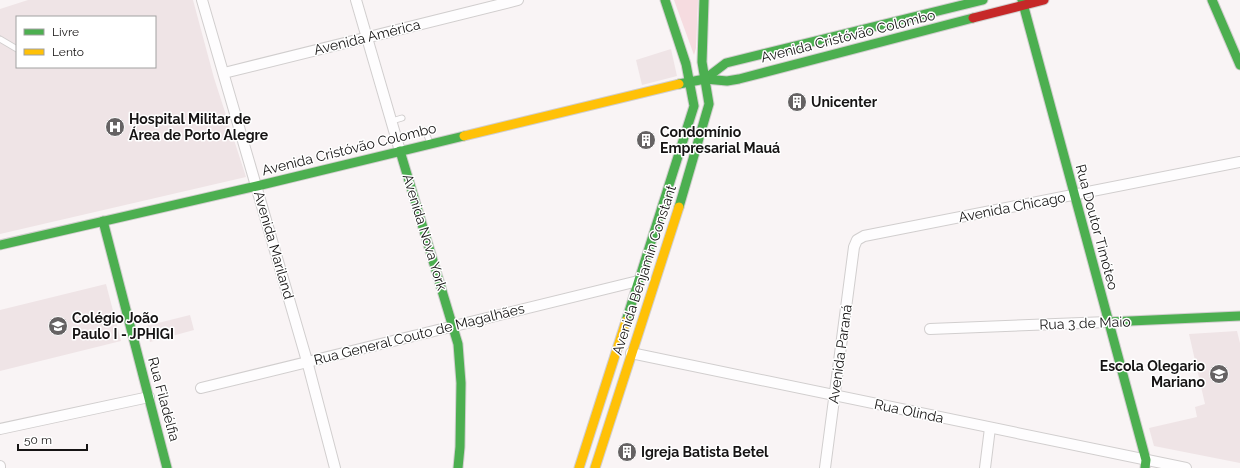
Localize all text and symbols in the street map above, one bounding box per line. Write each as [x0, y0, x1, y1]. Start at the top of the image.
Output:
street label: Avenida Cristóvão Colombo [759, 7, 937, 65]
legend [16, 16, 156, 68]
street label: Avenida América [312, 16, 422, 58]
text: Livre [52, 25, 79, 39]
text: Lento [52, 45, 84, 59]
building icon: Unicenter [786, 91, 808, 113]
place label: Unicenter [811, 94, 878, 110]
place label: Hospital Militar de Área de Porto Alegre [129, 111, 269, 143]
hospital icon: Hospital Militar de Área de Porto Alegre [104, 116, 126, 138]
street label: Avenida Cristóvão Colombo [260, 120, 438, 178]
place label: Condomínio Empresarial Mauá [660, 124, 780, 156]
building icon: Condomínio Empresarial Mauá [635, 129, 657, 151]
street label: Rua Doutor Timóteo [1072, 162, 1122, 292]
street label: Avenida Nova York [400, 172, 450, 293]
street label: Avenida Benjamin Constant [609, 183, 679, 357]
street label: Avenida Mariland [251, 189, 297, 301]
street label: Avenida Chicago [957, 189, 1067, 225]
street label: Rua General Couto de Magalhães [312, 300, 526, 368]
street label: Avenida Paraná [825, 303, 855, 405]
place label: Colégio João Paulo I - JPHIGI [72, 310, 174, 342]
street label: Rua 3 de Maio [1039, 313, 1131, 333]
school or university icon: Colégio João Paulo I - JPHIGI [47, 315, 69, 337]
street label: Rua Filadélfia [145, 355, 183, 443]
place label: Escola Olegario Mariano [1100, 358, 1206, 390]
school or university icon: Escola Olegario Mariano [1208, 363, 1230, 385]
street label: Rua Olinda [873, 396, 945, 426]
scale bar [18, 426, 87, 452]
text: 50 m [24, 433, 52, 447]
building icon: Igreja Batista Betel [616, 441, 638, 463]
place label: Igreja Batista Betel [641, 444, 769, 460]

